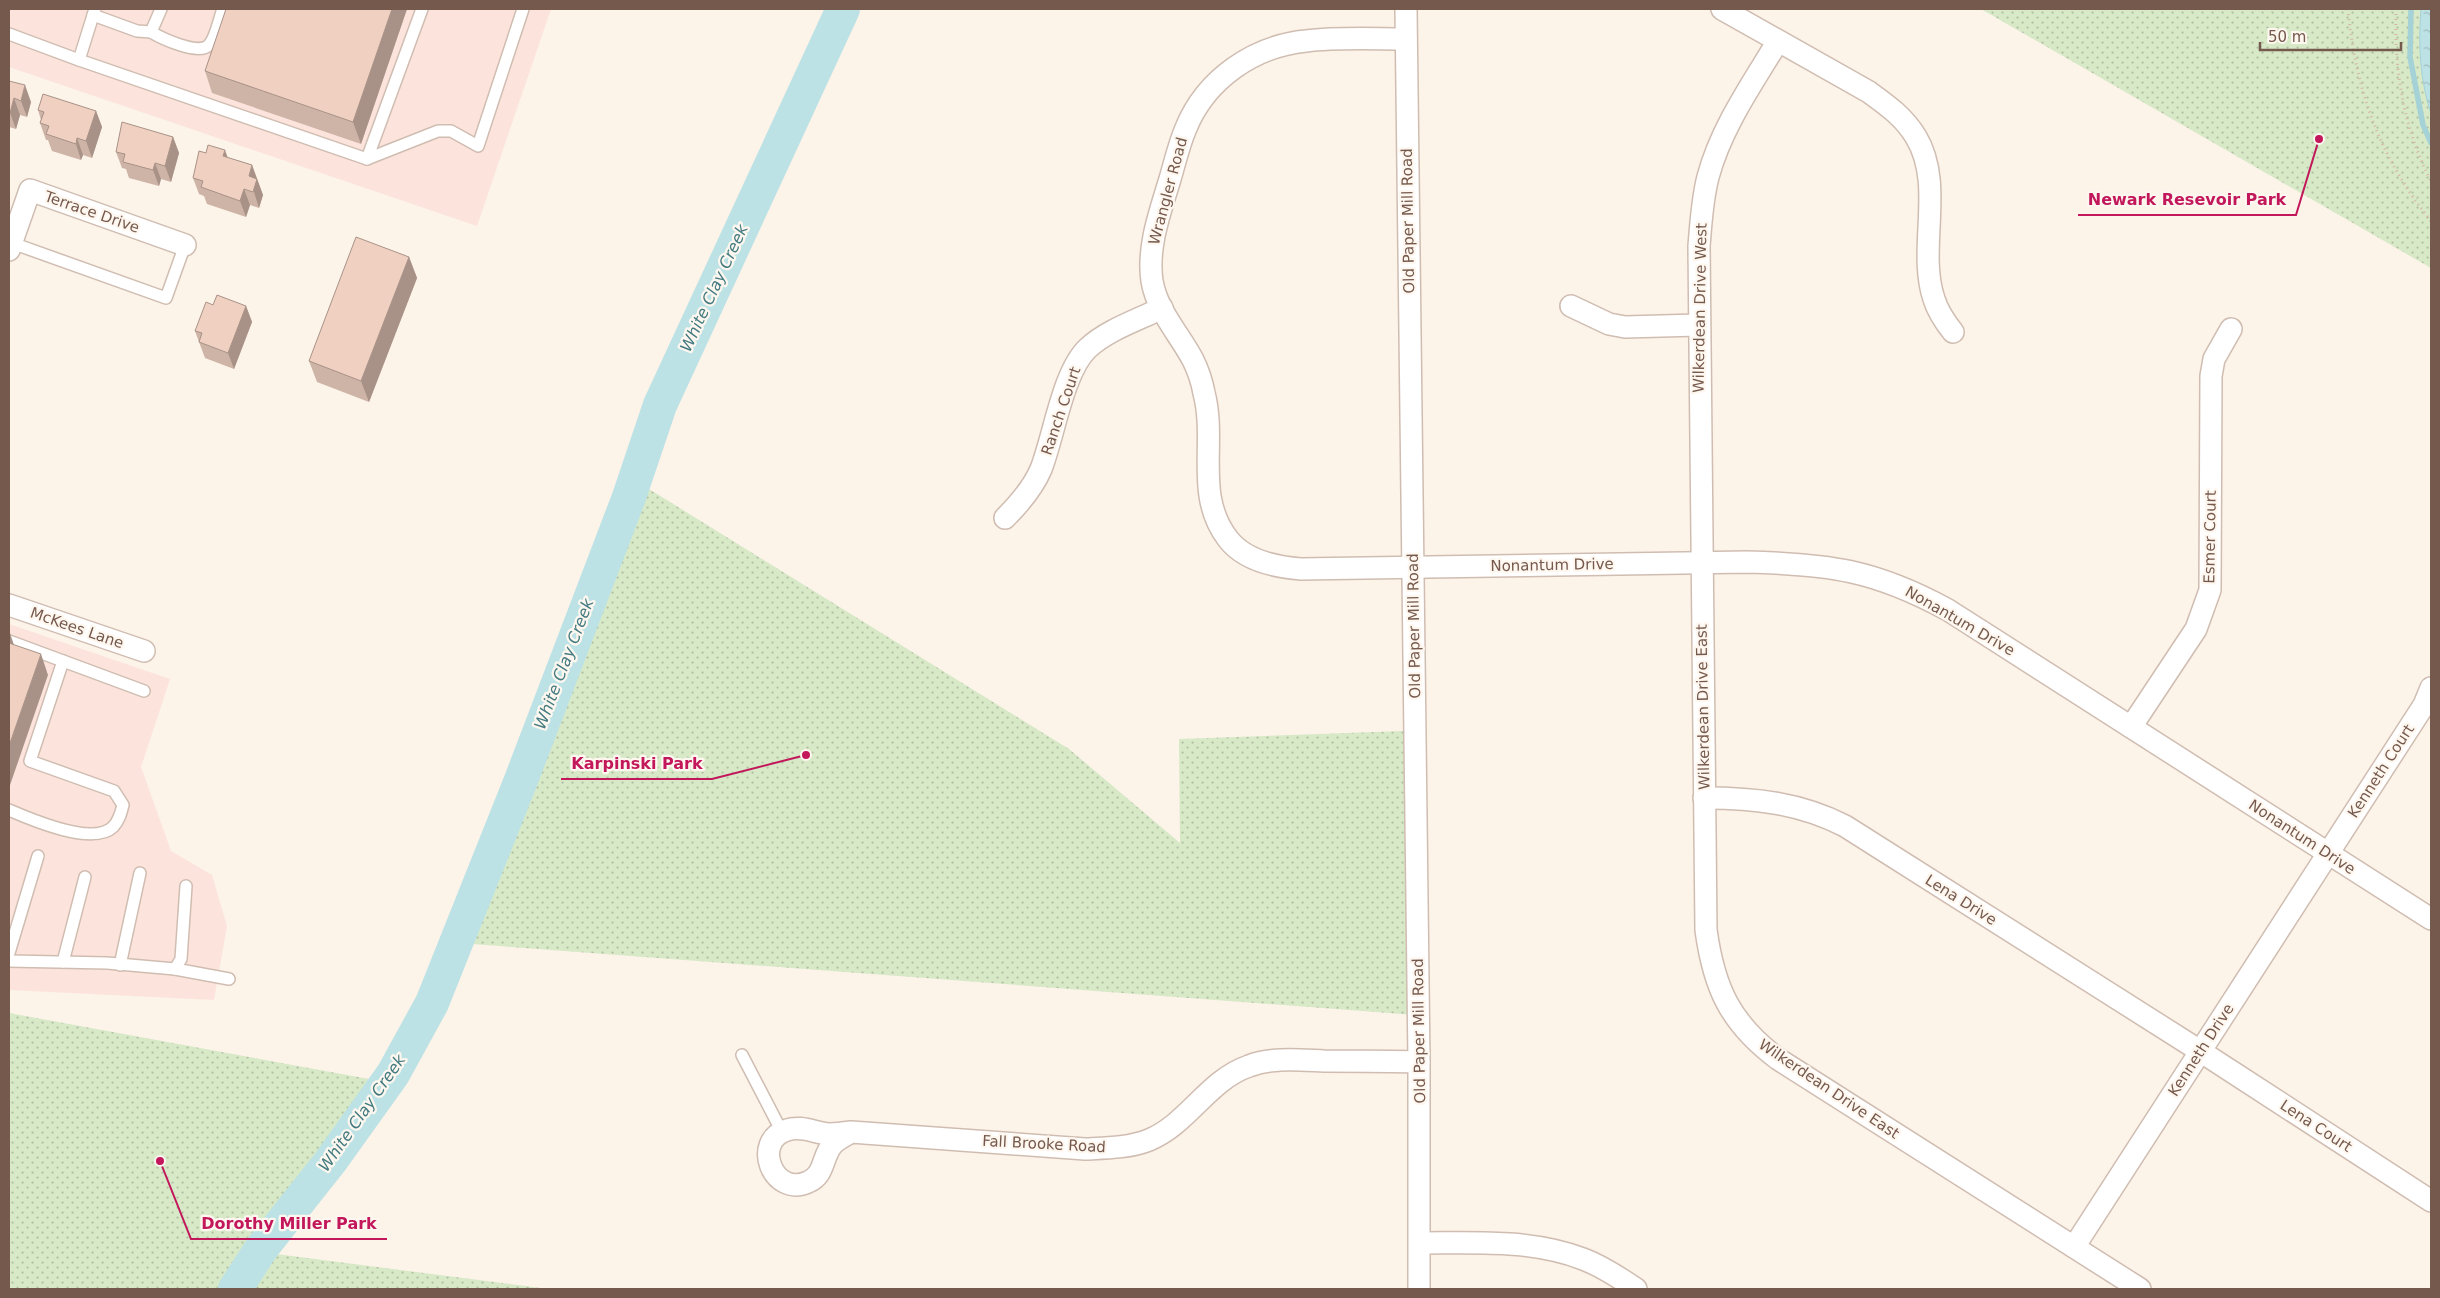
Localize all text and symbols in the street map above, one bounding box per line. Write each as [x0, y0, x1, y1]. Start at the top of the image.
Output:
scale bar [2260, 20, 2401, 52]
text: 50 m [2268, 28, 2306, 46]
street label: Wrangler Road [1145, 135, 1191, 247]
street label: Old Paper Mill Road [1398, 148, 1418, 294]
callout: Newark Resevoir Park [2078, 184, 2296, 215]
street label: Terrace Drive [41, 187, 142, 237]
text: Newark Resevoir Park [2088, 190, 2287, 209]
water label: White Clay Creek [676, 221, 752, 355]
street label: Wilkerdean Drive West [1690, 223, 1710, 393]
street label: Ranch Court [1037, 364, 1085, 458]
street label: Esmer Court [2200, 490, 2220, 584]
street label: Old Paper Mill Road [1404, 553, 1424, 699]
street label: Nonantum Drive [1490, 555, 1614, 575]
street label: Nonantum Drive [1902, 582, 2018, 660]
water label: White Clay Creek [530, 595, 598, 732]
street label: McKees Lane [28, 604, 126, 652]
street label: Wilkerdean Drive East [1693, 624, 1713, 790]
street label: Kenneth Court [2344, 721, 2418, 821]
callout: Karpinski Park [561, 748, 712, 779]
text: Karpinski Park [571, 754, 703, 773]
street label: Nonantum Drive [2245, 796, 2359, 878]
street label: Lena Drive [1922, 871, 2000, 929]
street label: Old Paper Mill Road [1409, 958, 1429, 1104]
street label: Kenneth Drive [2164, 1000, 2238, 1100]
street label: Wilkerdean Drive East [1755, 1035, 1903, 1143]
water label: White Clay Creek [315, 1050, 410, 1175]
street label: Lena Court [2277, 1096, 2355, 1156]
street label: Fall Brooke Road [982, 1132, 1106, 1156]
callout: Dorothy Miller Park [191, 1208, 387, 1239]
text: Dorothy Miller Park [201, 1214, 377, 1233]

